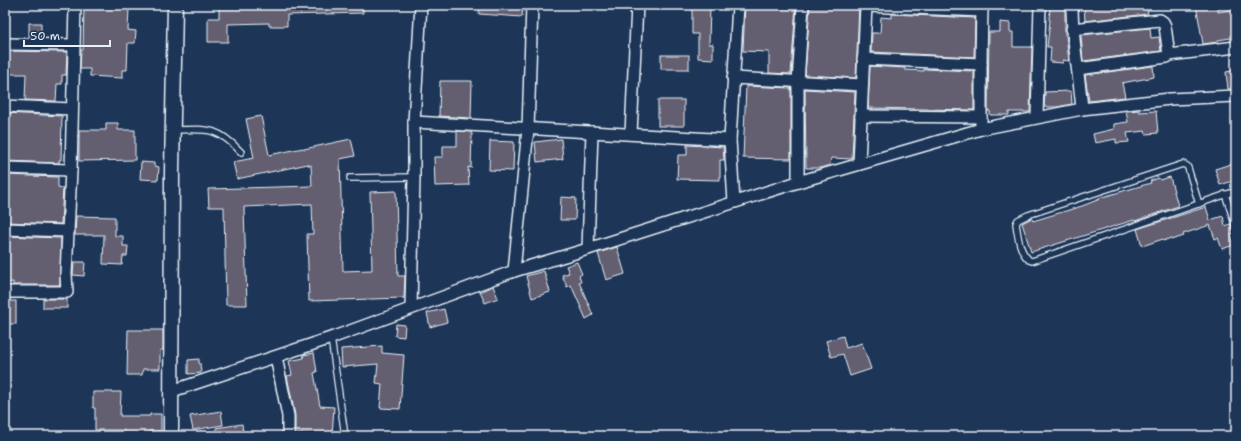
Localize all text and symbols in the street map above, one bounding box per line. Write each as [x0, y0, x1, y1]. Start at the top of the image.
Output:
scale bar [24, 22, 110, 48]
text: 50 m [30, 28, 60, 44]

